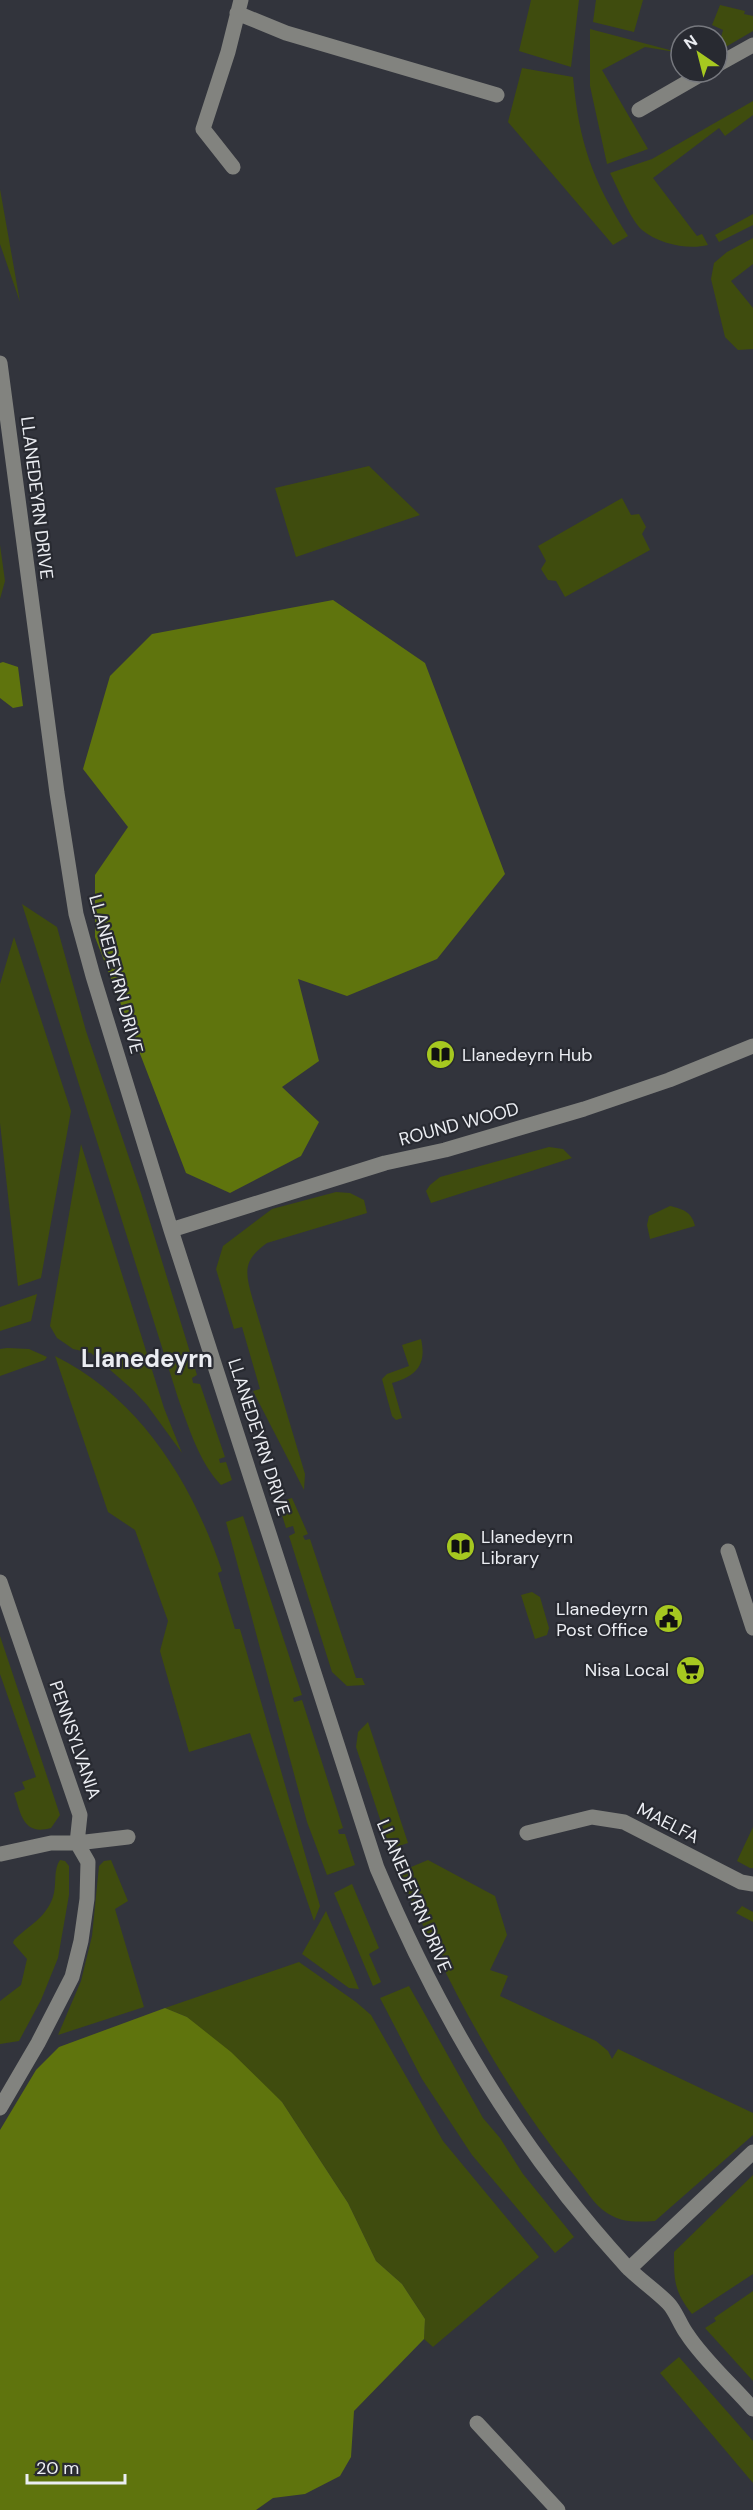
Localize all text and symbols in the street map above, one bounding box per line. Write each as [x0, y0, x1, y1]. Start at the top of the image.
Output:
north arrow [669, 24, 729, 84]
text: N [680, 30, 701, 54]
street label: LLANEDEYRN DRIVE [15, 415, 59, 581]
street label: LLANEDEYRN DRIVE [83, 892, 149, 1056]
library icon: Llanedeyrn Hub [425, 1039, 457, 1071]
place label: Llanedeyrn Hub [462, 1043, 593, 1067]
street label: ROUND WOOD [396, 1096, 522, 1152]
district label: Llanedeyrn [81, 1343, 213, 1374]
street label: LLANEDEYRN DRIVE [222, 1355, 296, 1519]
place label: Llanedeyrn Library [481, 1525, 573, 1570]
library icon: Llanedeyrn Library [444, 1531, 476, 1563]
place label: Llanedeyrn Post Office [556, 1597, 648, 1642]
public building icon: Llanedeyrn Post Office [653, 1603, 685, 1635]
supermarket icon: Nisa Local [674, 1654, 706, 1686]
place label: Nisa Local [585, 1658, 669, 1682]
street label: PENNSYLVANIA [43, 1677, 107, 1803]
street label: MAELFA [633, 1797, 703, 1849]
street label: LLANEDEYRN DRIVE [371, 1816, 457, 1976]
scale bar [27, 2447, 124, 2485]
text: 20 m [36, 2456, 79, 2480]

